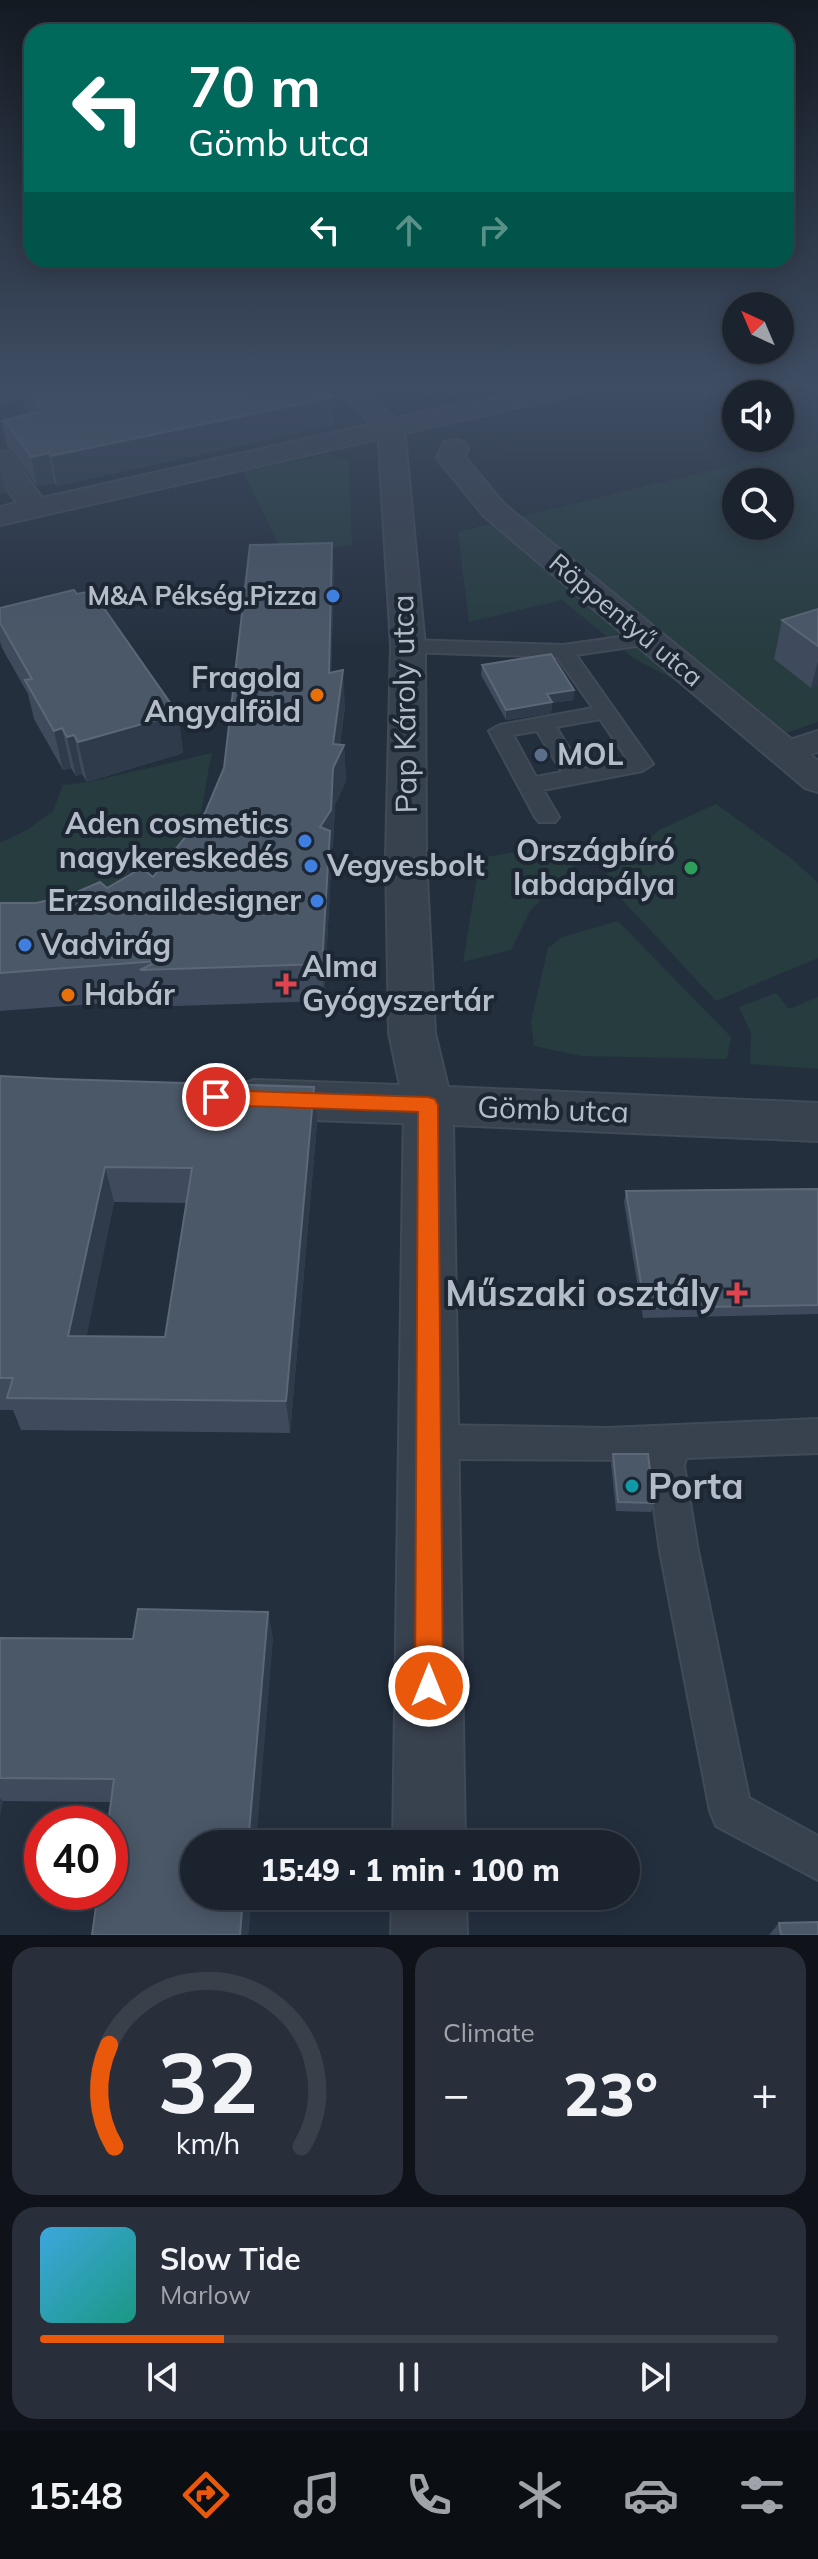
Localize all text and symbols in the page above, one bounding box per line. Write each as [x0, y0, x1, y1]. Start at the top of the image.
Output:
text: 70 m [188, 51, 321, 121]
icon: left [56, 56, 160, 160]
text: Gömb utca [188, 120, 370, 165]
icon: left [303, 208, 347, 252]
icon: ahead [387, 208, 431, 252]
icon: right [471, 208, 515, 252]
north arrow [722, 292, 794, 364]
map controls [722, 292, 794, 540]
button: sound [722, 380, 794, 452]
button: search [722, 468, 794, 540]
street label: Röppentyű utca [543, 546, 710, 693]
place label: M&A Pékség.Pizza [87, 579, 317, 612]
marker: M&A Pékség.Pizza [324, 587, 342, 605]
street label: Pap Károly utca [383, 594, 425, 814]
place label: Fragola Angyalföld [144, 658, 301, 730]
marker: Fragola Angyalföld [308, 686, 326, 704]
place label: MOL [557, 735, 624, 773]
marker: MOL [532, 746, 550, 764]
place label: Aden cosmetics nagykereskedés [59, 804, 289, 876]
place label: Országbíró labdapálya [513, 831, 675, 903]
marker: Aden cosmetics nagykereskedés [296, 832, 314, 850]
place label: Vegyesbolt [326, 846, 485, 884]
marker: Vegyesbolt [302, 857, 320, 875]
marker: Országbíró labdapálya [682, 859, 700, 877]
place label: Erzsonaildesigner [48, 881, 301, 919]
marker: Erzsonaildesigner [308, 892, 326, 910]
place label: Vadvirág [40, 925, 171, 963]
marker: Vadvirág [16, 936, 34, 954]
place label: Alma Gyógyszertár [302, 947, 494, 1019]
place label: Habár [84, 975, 175, 1013]
marker: Alma Gyógyszertár [277, 975, 295, 993]
marker: Habár [59, 986, 77, 1004]
pin [182, 1063, 250, 1131]
icon: arrive [194, 1075, 238, 1119]
street label: Gömb utca [477, 1087, 629, 1131]
place label: Műszaki osztály [445, 1270, 719, 1315]
marker: Műszaki osztály [726, 1282, 748, 1304]
place label: Porta [648, 1463, 744, 1508]
marker: Porta [623, 1477, 641, 1495]
position arrow [387, 1644, 471, 1728]
speed limit sign: 40 [24, 1806, 128, 1910]
text: 15:49 · 1 min · 100 m [260, 1851, 560, 1889]
text: Climate [443, 2016, 535, 2049]
text: 32 [158, 2029, 257, 2134]
text: 23° [563, 2056, 658, 2131]
text: − [443, 2066, 469, 2121]
text: + [752, 2066, 778, 2121]
text: km/h [175, 2125, 240, 2161]
text: Slow Tide [160, 2240, 301, 2278]
text: Marlow [160, 2278, 251, 2311]
icon: previous [141, 2355, 185, 2399]
icon: pause [387, 2355, 431, 2399]
icon: next [633, 2355, 677, 2399]
icon: directions [178, 2467, 234, 2523]
icon: music [289, 2467, 345, 2523]
icon: phone [401, 2467, 457, 2523]
icon: climate [512, 2467, 568, 2523]
icon: car [623, 2467, 679, 2523]
icon: filters [734, 2467, 790, 2523]
text: 15:48 [28, 2473, 123, 2518]

